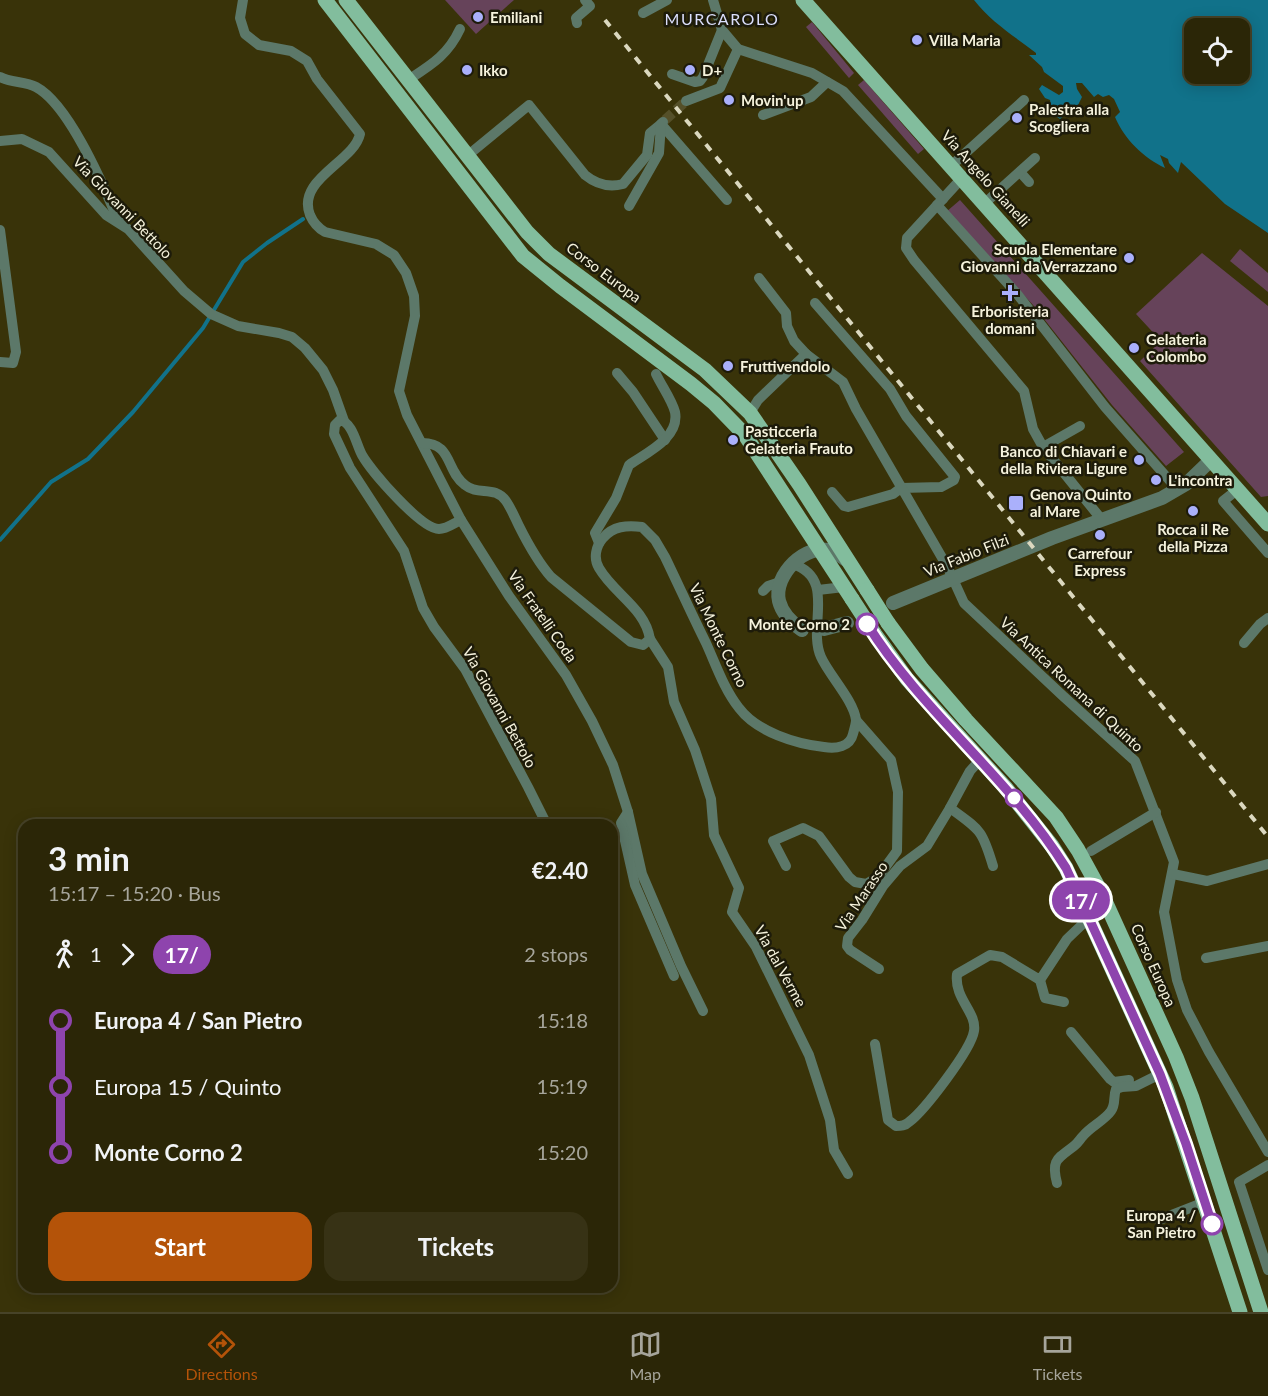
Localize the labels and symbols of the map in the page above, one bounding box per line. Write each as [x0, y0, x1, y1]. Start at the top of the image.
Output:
place label: Emiliani [490, 8, 542, 26]
district label: MURCAROLO [665, 9, 779, 28]
marker: Emiliani [471, 10, 485, 24]
place label: Villa Maria [928, 31, 1001, 49]
marker: Villa Maria [910, 33, 924, 47]
place label: Ikko [479, 61, 508, 79]
place label: D+ [702, 61, 722, 79]
marker: Ikko [460, 63, 474, 77]
marker: D+ [683, 63, 697, 77]
place label: Movin'up [741, 91, 803, 109]
marker: Movin'up [722, 93, 736, 107]
place label: Palestra alla Scogliera [1029, 100, 1109, 135]
marker: Palestra alla Scogliera [1010, 111, 1024, 125]
street label: Via Angelo Gianelli [938, 126, 1034, 230]
street label: Via Giovanni Bettolo [70, 152, 176, 262]
street label: Corso Europa [563, 238, 645, 306]
place label: Scuola Elementare Giovanni da Verrazzano [961, 240, 1117, 275]
marker: Scuola Elementare Giovanni da Verrazzano [1122, 251, 1136, 265]
marker: Erboristeria domani [1003, 286, 1017, 300]
place label: Erboristeria domani [971, 302, 1049, 337]
place label: Gelateria Colombo [1146, 330, 1207, 365]
marker: Gelateria Colombo [1127, 341, 1141, 355]
place label: Fruttivendolo [740, 357, 830, 375]
marker: Fruttivendolo [721, 359, 735, 373]
place label: Pasticceria Gelateria Frauto [745, 422, 853, 457]
marker: Pasticceria Gelateria Frauto [726, 433, 740, 447]
place label: Banco di Chiavari e della Riviera Ligure [1000, 442, 1127, 477]
marker: Banco di Chiavari e della Riviera Ligure [1132, 453, 1146, 467]
place label: L'incontra [1168, 471, 1233, 489]
marker: L'incontra [1149, 473, 1163, 487]
place label: Genova Quinto al Mare [1030, 485, 1132, 520]
marker: Genova Quinto al Mare [1007, 494, 1025, 512]
marker: Rocca il Re della Pizza [1186, 504, 1200, 518]
place label: Rocca il Re della Pizza [1157, 520, 1229, 555]
marker: Carrefour Express [1093, 528, 1107, 542]
street label: Via Fabio Filzi [921, 530, 1011, 580]
place label: Carrefour Express [1068, 544, 1133, 579]
street label: Via Fratelli Coda [505, 567, 581, 665]
street label: Via Monte Corno [686, 580, 752, 690]
marker: Monte Corno 2 [856, 613, 878, 635]
street label: Via Antica Romana di Quinto [997, 613, 1147, 755]
place label: Monte Corno 2 [749, 615, 850, 633]
street label: Via Giovanni Bettolo [459, 643, 541, 771]
unlabelled marker [1005, 789, 1023, 807]
street label: Via Marasso [831, 858, 891, 934]
line badge: 17/ [1046, 880, 1116, 920]
street label: Corso Europa [1128, 921, 1180, 1009]
street label: Via dal Verme [751, 922, 811, 1010]
place label: Europa 4 / San Pietro [1126, 1206, 1196, 1241]
marker: Europa 4 / San Pietro [1201, 1213, 1223, 1235]

